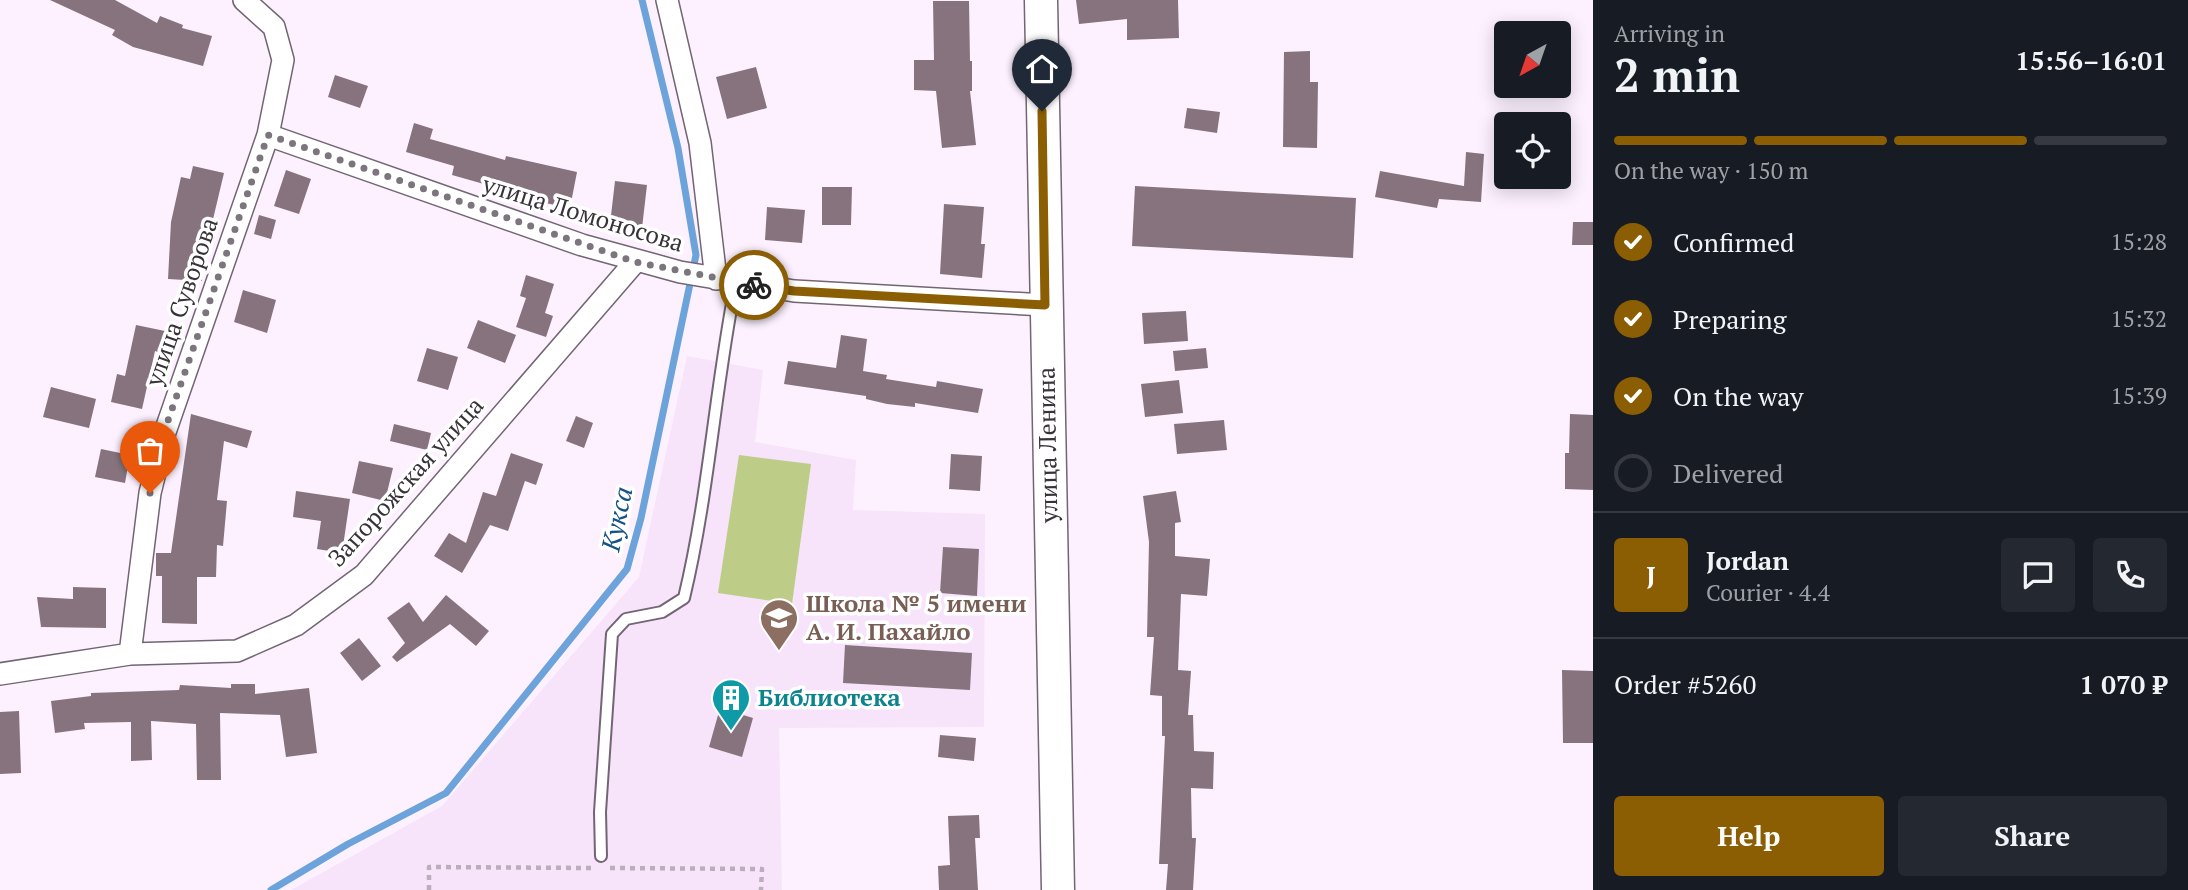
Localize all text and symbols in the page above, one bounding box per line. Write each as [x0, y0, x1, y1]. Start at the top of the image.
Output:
text: Arriving in [1614, 18, 1725, 49]
north arrow [1494, 21, 1572, 98]
map controls [1494, 21, 1571, 189]
pin [1012, 39, 1072, 111]
text: 15:56–16:01 [2015, 43, 2167, 77]
text: 2 min [1614, 44, 1740, 105]
icon: home [1023, 50, 1061, 88]
button: locate [1494, 112, 1571, 189]
text: On the way · 150 m [1614, 155, 1808, 186]
street label: улица Ломоносова [478, 167, 688, 259]
street label: улица Суворова [137, 213, 225, 391]
icon: check [1614, 223, 1652, 261]
text: Confirmed [1673, 225, 1794, 259]
text: 15:28 [2110, 226, 2167, 257]
courier [719, 250, 789, 320]
icon: bike [735, 266, 773, 304]
icon: check [1614, 300, 1652, 338]
text: Preparing [1673, 302, 1786, 336]
text: 15:32 [2110, 303, 2167, 334]
street label: улица Ленина [1030, 367, 1064, 524]
icon: check [1614, 377, 1652, 415]
text: On the way [1673, 379, 1804, 413]
text: 15:39 [2110, 380, 2167, 411]
street label: Запорожская улица [320, 390, 490, 573]
pin [120, 421, 180, 493]
icon: bag [131, 432, 169, 470]
text: Delivered [1673, 456, 1783, 490]
water label: Кукса [592, 483, 639, 555]
button: chat [2001, 538, 2075, 612]
button: phone [2093, 538, 2167, 612]
text: Jordan [1706, 543, 1789, 577]
text: J [1646, 558, 1656, 592]
text: Courier · 4.4 [1706, 577, 1830, 608]
place label: Школа № 5 имени А. И. Пахайло [806, 587, 1027, 647]
school or university icon: Школа № 5 имени А. И. Пахайло [758, 597, 800, 652]
text: Order #5260 [1614, 667, 1756, 701]
text: 1 070 ₽ [2080, 667, 2167, 701]
building icon: Библиотека [710, 677, 752, 732]
place label: Библиотека [758, 681, 901, 713]
button: Help [1614, 796, 1884, 876]
button: Share [1898, 796, 2167, 876]

